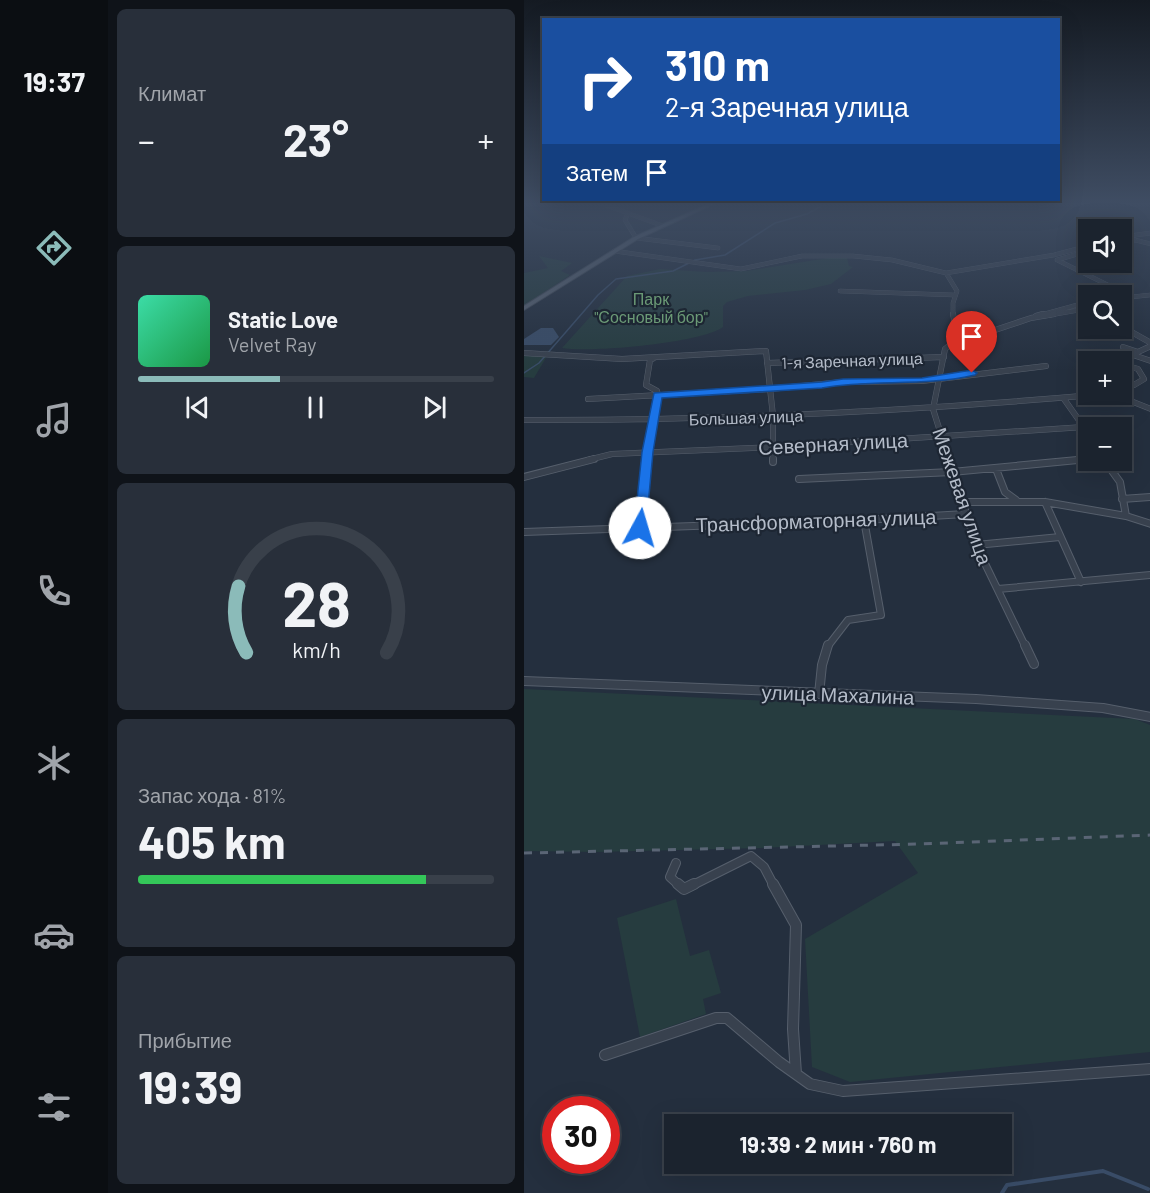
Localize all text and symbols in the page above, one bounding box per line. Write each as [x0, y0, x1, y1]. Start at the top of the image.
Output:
text: 310 m [665, 39, 770, 89]
icon: right [566, 42, 644, 120]
text: 19:37 [23, 65, 85, 97]
text: Климат [138, 81, 206, 105]
text: 2-я Заречная улица [665, 90, 909, 122]
text: 23° [283, 112, 349, 166]
text: − [138, 120, 155, 160]
text: + [477, 120, 494, 160]
icon: arrive [640, 156, 673, 189]
text: Затем [566, 159, 628, 185]
map controls [1078, 219, 1132, 471]
button: sound [1078, 219, 1132, 273]
icon: directions [33, 227, 75, 269]
button: search [1078, 285, 1132, 339]
park label: Парк "Сосновый бор" [594, 289, 708, 326]
text: Static Love [228, 306, 338, 332]
pin [946, 311, 997, 373]
icon: arrive [955, 320, 988, 353]
text: Velvet Ray [228, 332, 317, 356]
street label: 1-я Заречная улица [781, 348, 923, 372]
button: + [1078, 351, 1132, 405]
icon: previous [181, 391, 214, 424]
icon: pause [299, 391, 332, 424]
icon: next [418, 391, 451, 424]
icon: music [33, 399, 75, 441]
street label: Большая улица [689, 406, 804, 428]
button: − [1078, 417, 1132, 471]
street label: Межевая улица [928, 424, 998, 569]
street label: Северная улица [757, 427, 909, 459]
position arrow [608, 496, 672, 560]
street label: Трансформаторная улица [695, 504, 938, 536]
text: 28 [282, 566, 350, 640]
icon: phone [33, 570, 75, 612]
text: km/h [292, 638, 340, 663]
street label: улица Махалина [761, 679, 916, 709]
icon: climate [33, 742, 75, 784]
text: Запас хода · 81% [138, 783, 286, 807]
text: 405 km [138, 814, 286, 868]
icon: car [33, 914, 75, 956]
text: Прибытие [138, 1028, 232, 1052]
text: 19:39 [138, 1059, 242, 1113]
icon: filters [33, 1086, 75, 1128]
speed limit sign: 30 [542, 1096, 620, 1174]
text: 19:39 · 2 мин · 760 m [740, 1131, 936, 1157]

